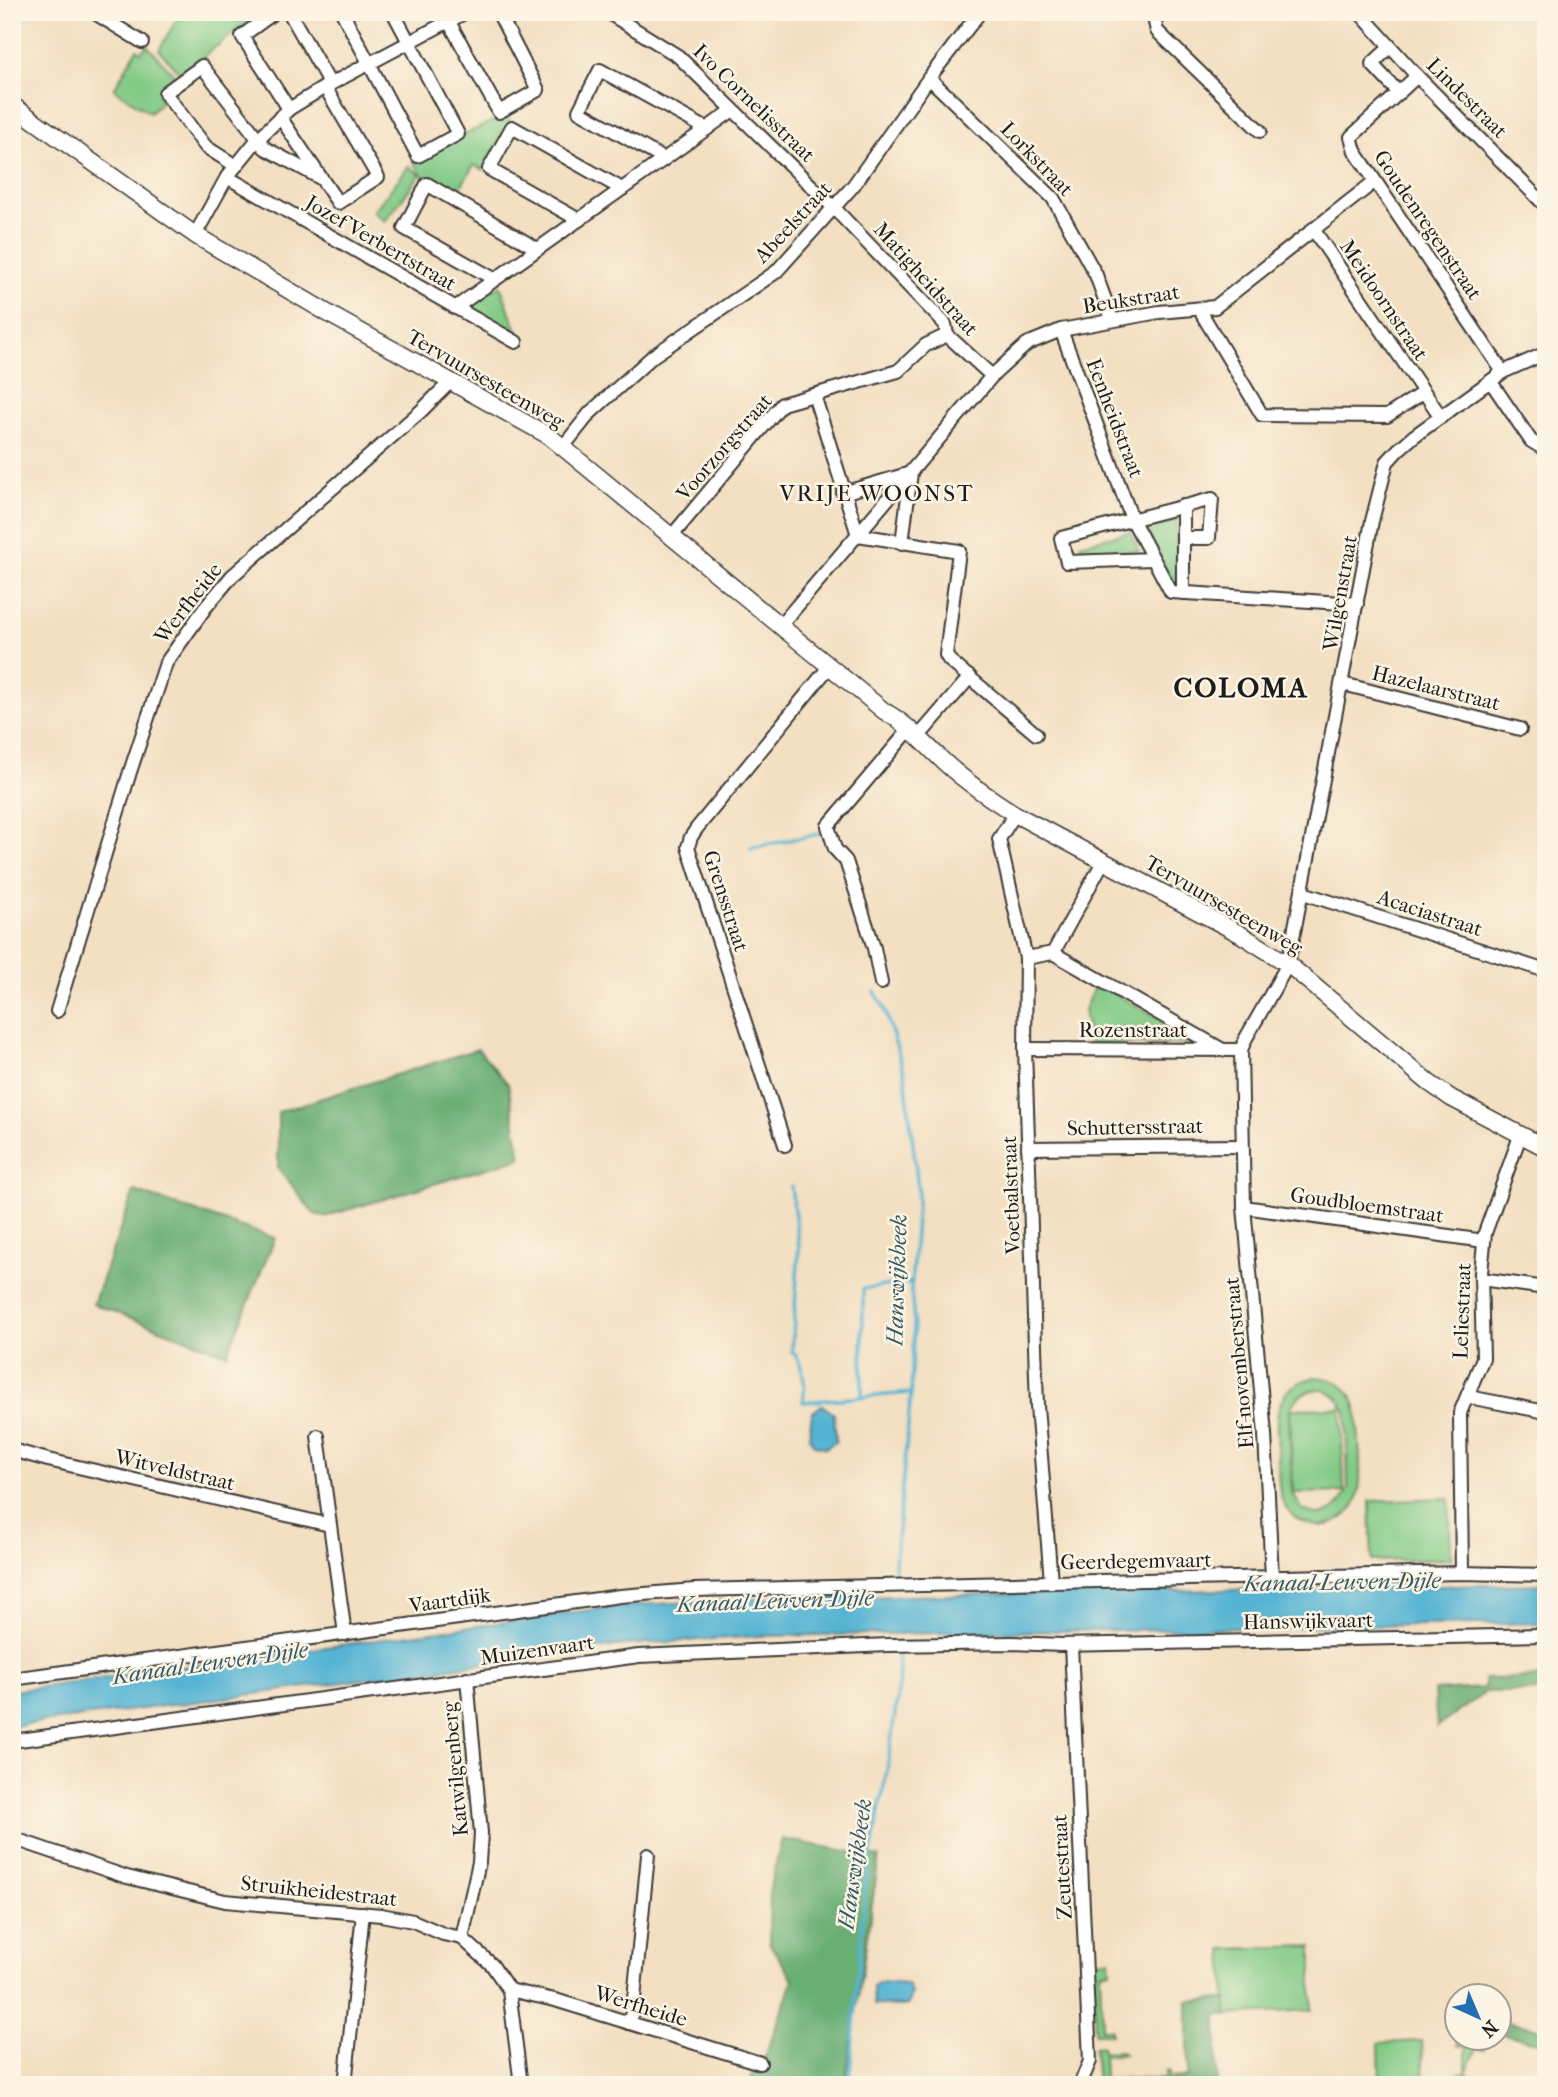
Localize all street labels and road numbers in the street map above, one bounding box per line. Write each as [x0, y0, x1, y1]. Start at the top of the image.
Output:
street label: Ivo Cornelisstraat [688, 39, 820, 167]
street label: Lindestraat [1422, 53, 1513, 144]
street label: Lorkstraat [996, 117, 1079, 201]
street label: Goudenregenstraat [1369, 146, 1487, 305]
street label: Abeelstraat [749, 176, 837, 268]
street label: Jozef Verbertstraat [300, 189, 461, 296]
street label: Matigheidstraat [869, 217, 984, 341]
street label: Meidoornstraat [1335, 235, 1433, 365]
street label: Beukstraat [1081, 279, 1182, 318]
street label: Tervuursesteenweg [403, 324, 570, 434]
street label: Eenheidstraat [1081, 355, 1149, 482]
street label: Voorzorgstraat [670, 388, 777, 506]
street label: Wilgenstraat [1318, 533, 1362, 654]
street label: Werfheide [149, 558, 227, 649]
street label: Hazelaarstraat [1369, 660, 1503, 716]
street label: Grensstraat [698, 847, 754, 955]
street label: Tervuursesteenweg [1141, 850, 1308, 960]
street label: Acaciastraat [1374, 884, 1486, 941]
street label: Rozenstraat [1079, 1018, 1188, 1042]
street label: Schuttersstraat [1067, 1114, 1204, 1140]
street label: Voetbalstraat [997, 1135, 1025, 1256]
street label: Goudbloemstraat [1289, 1182, 1446, 1228]
street label: Leliestraat [1448, 1262, 1476, 1360]
street label: Elf-novemberstraat [1219, 1275, 1258, 1450]
street label: Witveldstraat [112, 1444, 238, 1496]
street label: Geerdegemvaart [1060, 1548, 1212, 1574]
street label: Vaartdijk [407, 1582, 492, 1618]
street label: Hanswijkvaart [1243, 1608, 1374, 1634]
street label: Muizenvaart [478, 1630, 596, 1670]
street label: Katwilgenberg [437, 1700, 473, 1838]
street label: Zeutestraat [1047, 1813, 1077, 1920]
street label: Struikheidestraat [240, 1871, 399, 1911]
street label: Werfheide [591, 1980, 690, 2031]

